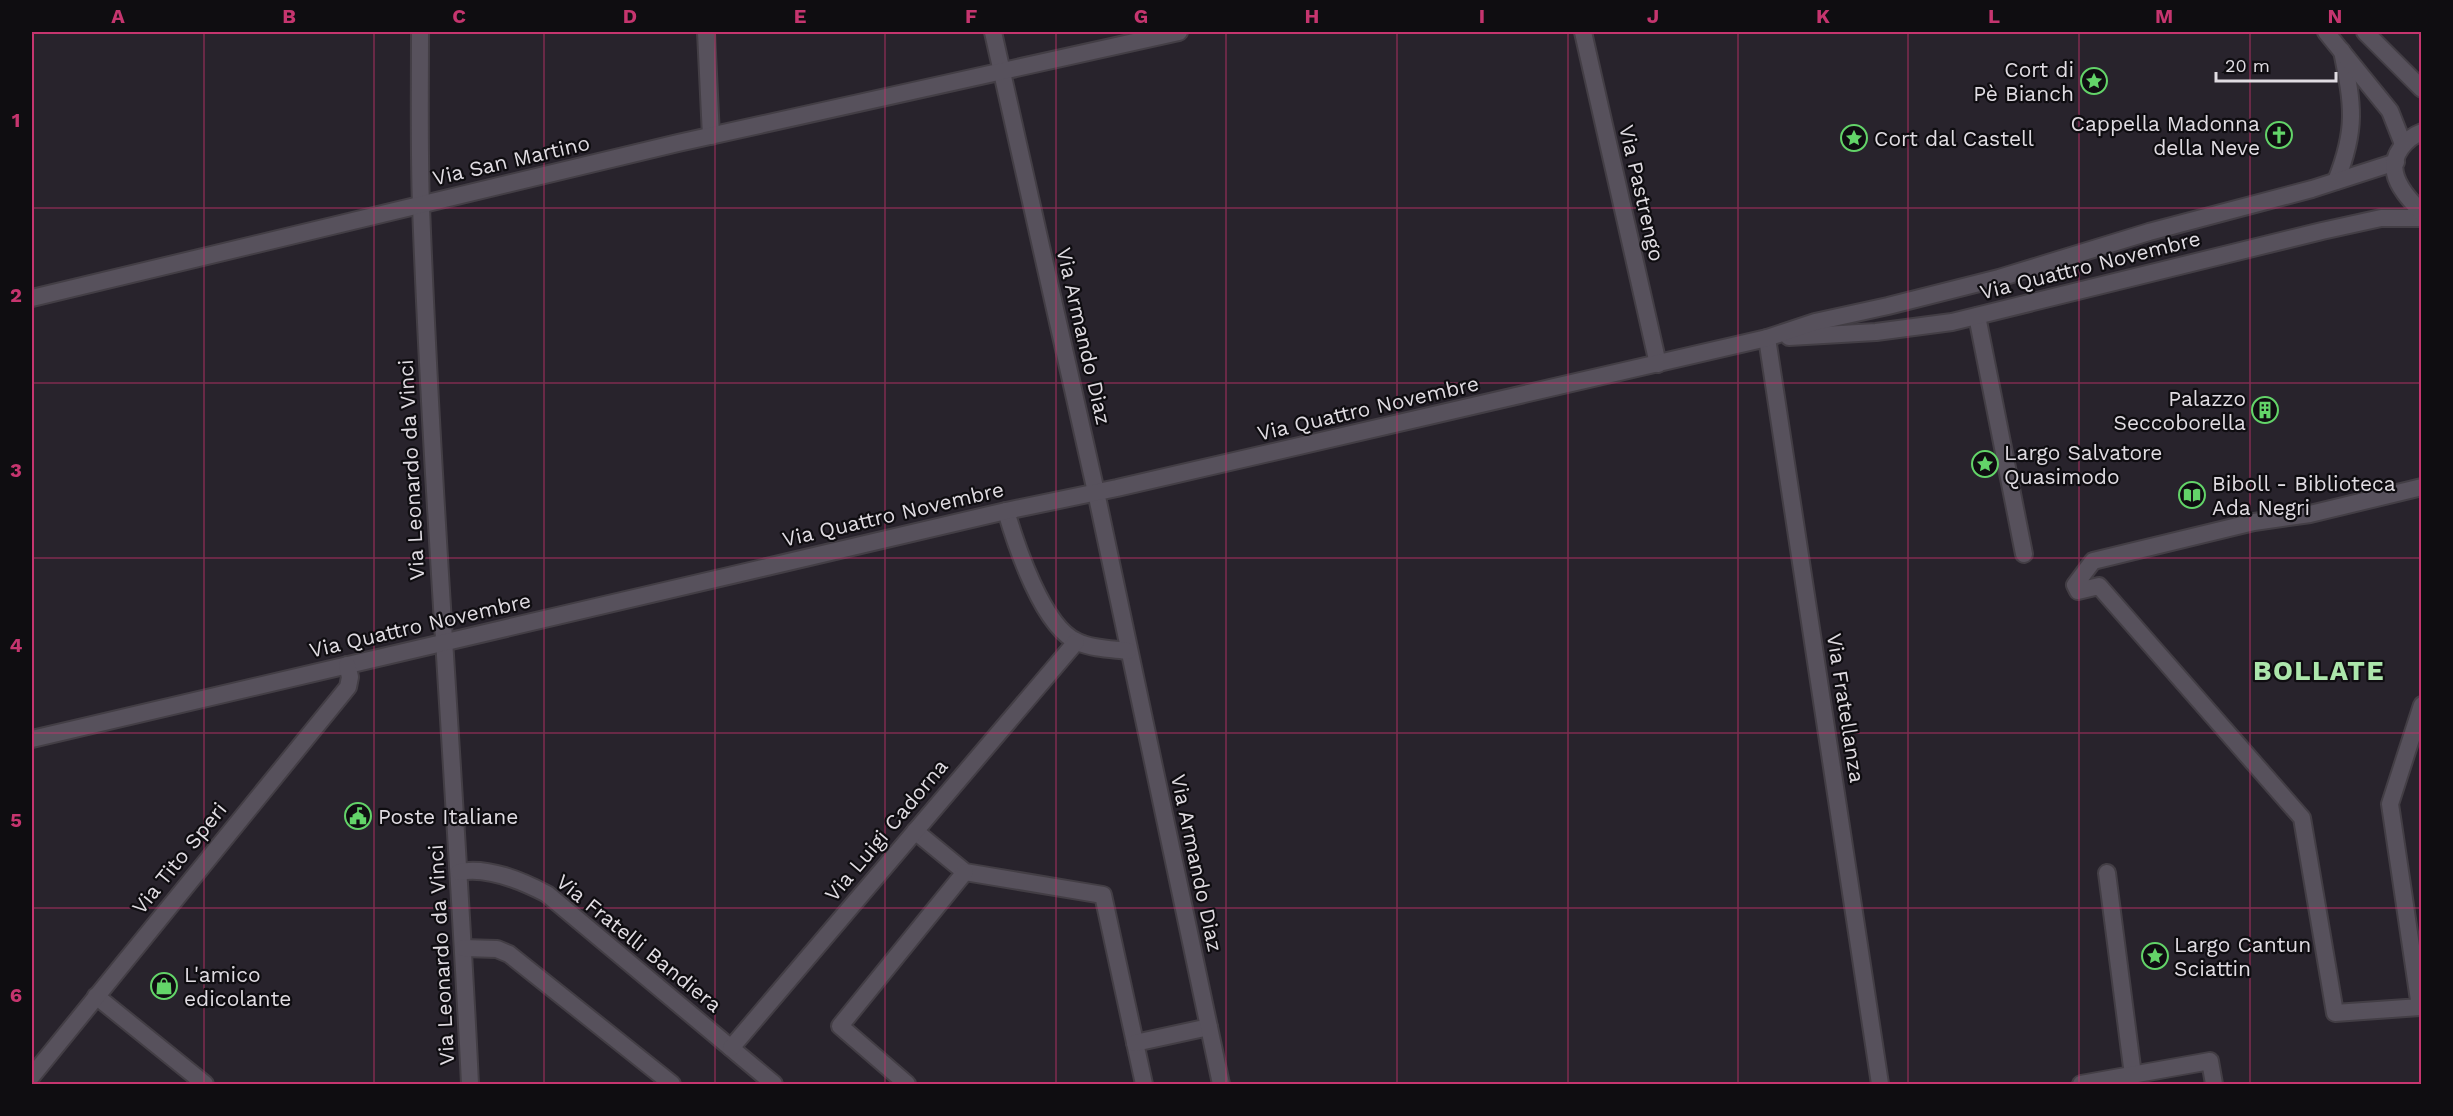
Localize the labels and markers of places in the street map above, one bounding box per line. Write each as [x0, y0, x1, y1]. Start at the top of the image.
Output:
place label: Cort di Pè Bianch [1973, 57, 2074, 106]
place icon: Cort di Pè Bianch [2079, 66, 2109, 96]
place label: Cappella Madonna della Neve [2070, 111, 2260, 160]
church icon: Cappella Madonna della Neve [2264, 120, 2294, 150]
place icon: Cort dal Castell [1839, 123, 1869, 153]
place label: Cort dal Castell [1874, 126, 2035, 151]
place label: Palazzo Seccoborella [2113, 386, 2246, 435]
building icon: Palazzo Seccoborella [2250, 395, 2280, 425]
place label: Largo Salvatore Quasimodo [2004, 440, 2162, 489]
place icon: Largo Salvatore Quasimodo [1970, 449, 2000, 479]
place label: Biboll - Biblioteca Ada Negri [2212, 471, 2396, 520]
library icon: Biboll - Biblioteca Ada Negri [2177, 480, 2207, 510]
public building icon: Poste Italiane [343, 801, 373, 831]
place label: Poste Italiane [378, 804, 518, 829]
place label: Largo Cantun Sciattin [2174, 932, 2311, 981]
place icon: Largo Cantun Sciattin [2140, 941, 2170, 971]
place label: L'amico edicolante [184, 962, 291, 1011]
shop icon: L'amico edicolante [149, 971, 179, 1001]

